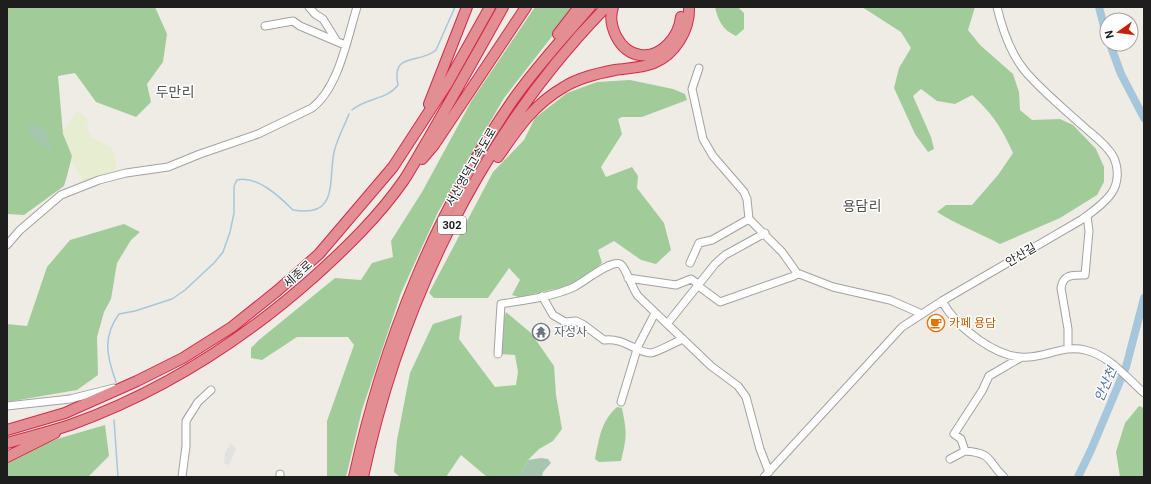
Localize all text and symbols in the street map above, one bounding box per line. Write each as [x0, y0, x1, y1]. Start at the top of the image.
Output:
north arrow [1099, 12, 1139, 52]
text: N [1102, 29, 1117, 40]
district label: 두만리 [156, 84, 194, 100]
street label: 서산영덕고속도로 [443, 125, 499, 209]
district label: 용담리 [843, 198, 881, 214]
road number: 302 [438, 216, 466, 234]
street label: 안산길 [1003, 240, 1039, 270]
street label: 세종로 [281, 258, 315, 290]
cafe icon: 카페 용담 [926, 313, 946, 333]
place label: 카페 용담 [949, 316, 996, 330]
temple icon: 자성사 [531, 322, 551, 342]
place label: 자성사 [554, 325, 587, 339]
water label: 안산천 [1092, 364, 1120, 404]

